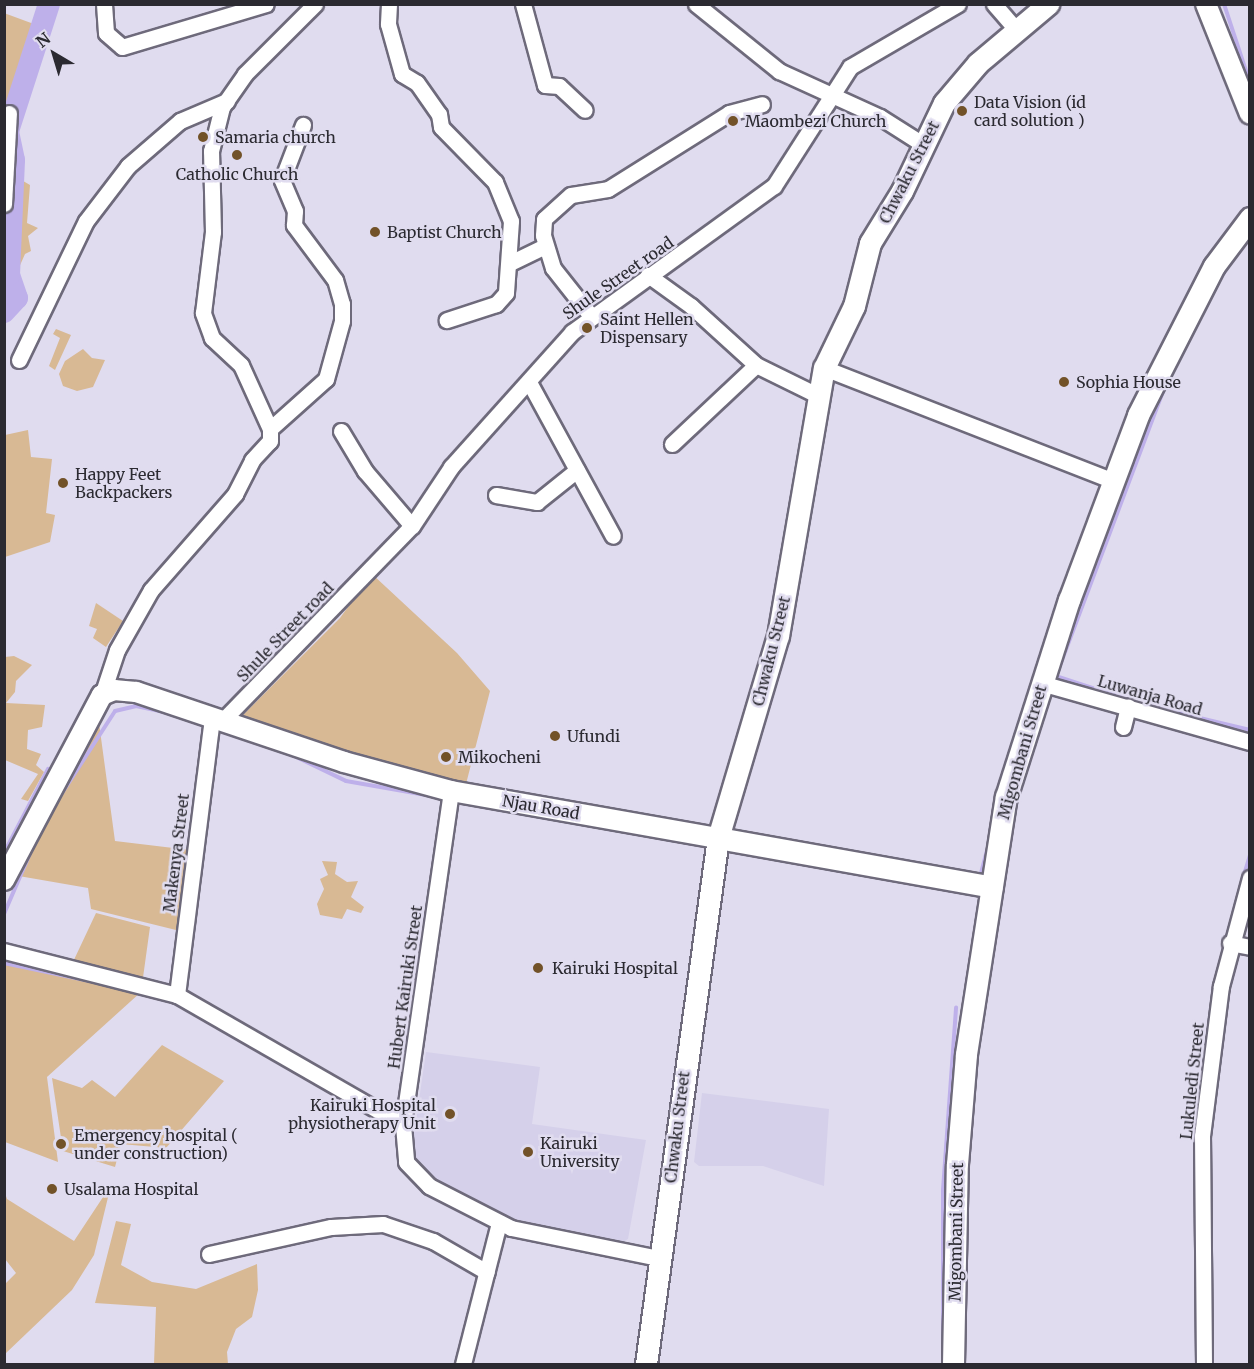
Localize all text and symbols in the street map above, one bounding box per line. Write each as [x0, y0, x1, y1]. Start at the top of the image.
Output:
north arrow [24, 24, 84, 84]
text: N [32, 28, 54, 52]
place label: Data Vision (id card solution ) [974, 92, 1086, 130]
marker: Data Vision (id card solution ) [955, 104, 969, 118]
place label: Maombezi Church [745, 111, 886, 131]
marker: Maombezi Church [726, 114, 740, 128]
street label: Chwaku Street [875, 118, 943, 226]
place label: Samaria church [215, 127, 336, 147]
marker: Samaria church [196, 130, 210, 144]
marker: Catholic Church [230, 148, 244, 162]
place label: Catholic Church [176, 164, 298, 184]
place label: Baptist Church [387, 222, 502, 242]
marker: Baptist Church [368, 225, 382, 239]
street label: Shule Street road [559, 233, 677, 323]
place label: Saint Hellen Dispensary [600, 309, 694, 347]
marker: Saint Hellen Dispensary [578, 319, 596, 337]
place label: Sophia House [1076, 372, 1181, 392]
marker: Sophia House [1057, 375, 1071, 389]
place label: Happy Feet Backpackers [75, 464, 172, 502]
marker: Happy Feet Backpackers [56, 476, 70, 490]
street label: Shule Street road [233, 578, 337, 686]
street label: Chwaku Street [748, 594, 794, 708]
street label: Luwanja Road [1095, 671, 1205, 719]
street label: Migombani Street [994, 683, 1050, 821]
place label: Ufundi [567, 726, 620, 746]
marker: Ufundi [548, 729, 562, 743]
place label: Mikocheni [458, 747, 541, 767]
marker: Mikocheni [439, 750, 453, 764]
street label: Njau Road [501, 791, 581, 823]
street label: Makenya Street [159, 792, 193, 914]
street label: Hubert Kairuki Street [384, 904, 426, 1070]
place label: Kairuki Hospital [552, 958, 678, 978]
marker: Kairuki Hospital [529, 959, 547, 977]
street label: Lukuledi Street [1176, 1021, 1208, 1141]
street label: Chwaku Street [661, 1070, 693, 1184]
place label: Kairuki Hospital physiotherapy Unit [288, 1095, 436, 1133]
marker: Kairuki Hospital physiotherapy Unit [441, 1105, 459, 1123]
place label: Emergency hospital ( under construction) [74, 1125, 238, 1163]
place label: Kairuki University [540, 1133, 620, 1171]
marker: Emergency hospital ( under construction) [52, 1135, 70, 1153]
marker: Kairuki University [521, 1145, 535, 1159]
street label: Migombani Street [945, 1162, 967, 1302]
place label: Usalama Hospital [64, 1179, 198, 1199]
marker: Usalama Hospital [45, 1182, 59, 1196]

